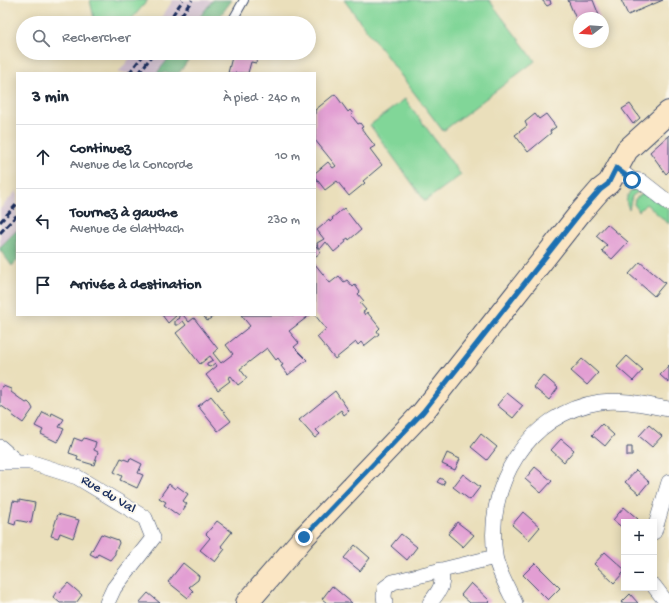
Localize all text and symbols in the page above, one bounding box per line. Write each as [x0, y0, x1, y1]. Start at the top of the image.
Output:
north arrow [573, 12, 609, 48]
search box [16, 16, 316, 60]
icon: search [30, 27, 52, 49]
text: Rechercher [62, 29, 130, 47]
text: 3 min [32, 88, 69, 108]
text: À pied · 240 m [223, 91, 300, 106]
text: Continuez [70, 140, 131, 158]
icon: ahead [32, 146, 54, 168]
text: 10 m [275, 149, 300, 164]
text: Avenue de la Concorde [70, 158, 193, 173]
route start [623, 171, 641, 189]
text: Tournez à gauche [70, 204, 178, 222]
icon: left [32, 210, 54, 232]
text: 230 m [267, 213, 300, 228]
text: Avenue de Glattbach [70, 222, 184, 237]
icon: arrive [32, 274, 54, 296]
text: Arrivée à destination [70, 276, 201, 294]
street label: Rue du Val [77, 472, 139, 518]
map controls [621, 519, 657, 591]
button: + [621, 519, 657, 555]
route end [295, 528, 313, 546]
button: − [621, 555, 657, 591]

